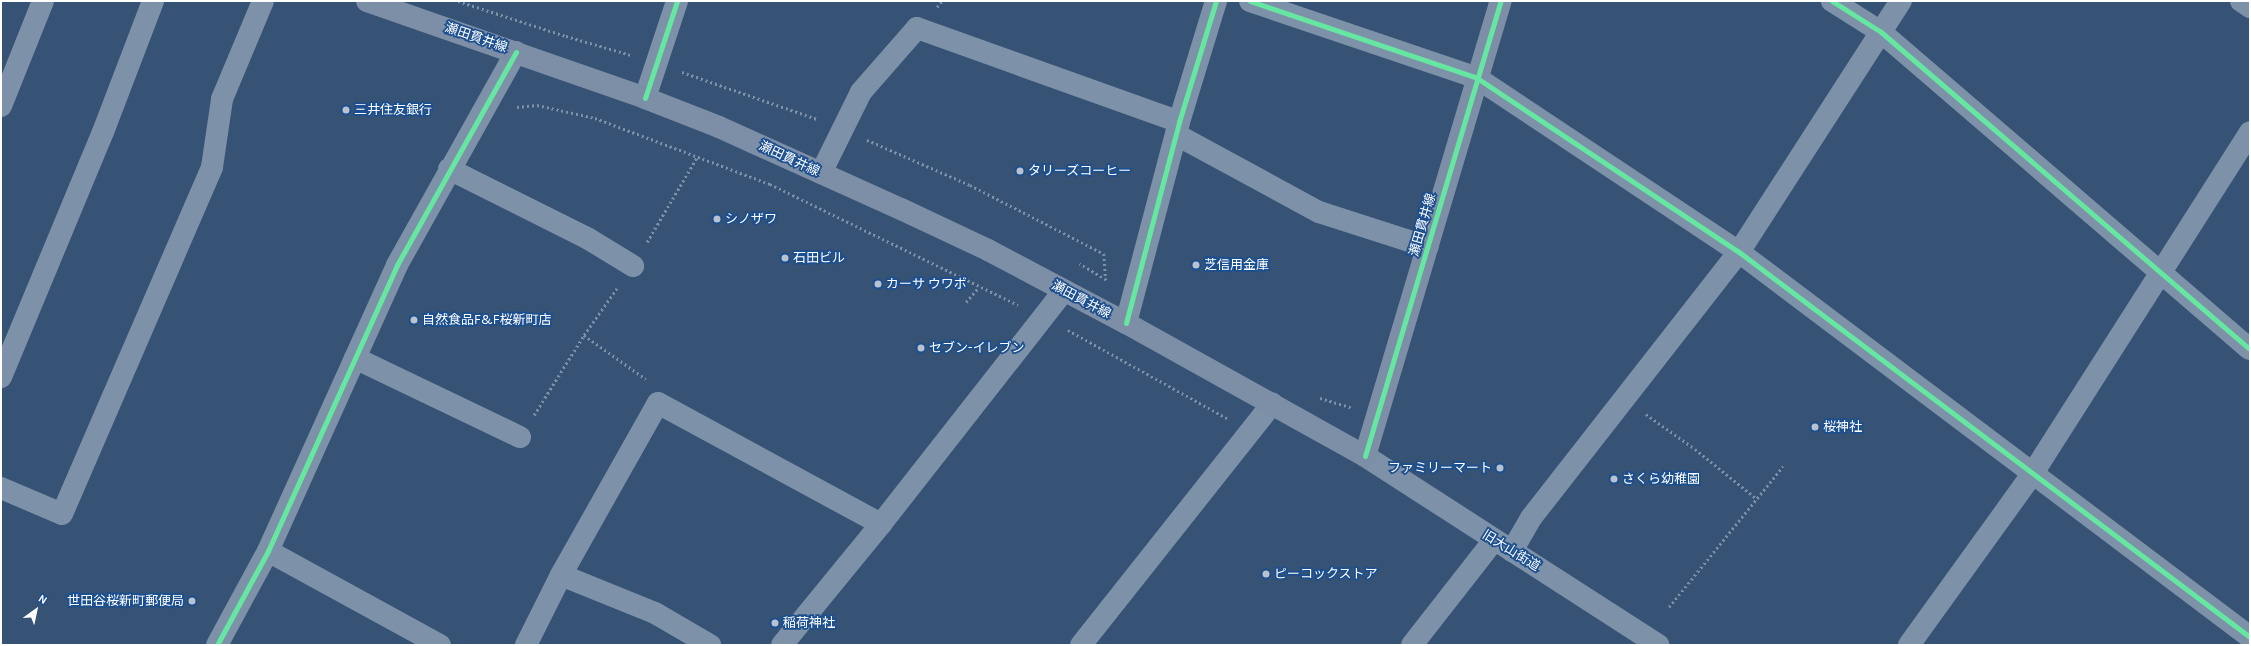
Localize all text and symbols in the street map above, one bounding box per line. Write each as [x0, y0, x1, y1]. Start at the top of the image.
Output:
street label: 瀬田貫井線 [443, 20, 509, 56]
place label: 三井住友銀行 [354, 102, 432, 118]
marker: 三井住友銀行 [341, 105, 351, 115]
street label: 瀬田貫井線 [756, 138, 822, 180]
place label: タリーズコーヒー [1028, 163, 1132, 179]
marker: タリーズコーヒー [1015, 166, 1025, 176]
street label: 瀬田貫井線 [1407, 192, 1439, 258]
place label: シノザワ [725, 211, 777, 227]
marker: シノザワ [712, 214, 722, 224]
place label: 石田ビル [793, 250, 845, 266]
marker: 石田ビル [780, 253, 790, 263]
place label: 芝信用金庫 [1204, 257, 1269, 273]
marker: 芝信用金庫 [1191, 260, 1201, 270]
place label: カーサ ウワボ [886, 276, 967, 292]
street label: 瀬田貫井線 [1049, 278, 1113, 322]
marker: カーサ ウワボ [873, 279, 883, 289]
place label: 自然食品F&F桜新町店 [422, 312, 552, 328]
marker: 自然食品F&F桜新町店 [409, 315, 419, 325]
place label: セブン-イレブン [929, 340, 1025, 356]
marker: セブン-イレブン [916, 343, 926, 353]
place label: 桜神社 [1823, 419, 1862, 435]
marker: 桜神社 [1810, 422, 1820, 432]
place label: ファミリーマート [1388, 460, 1492, 476]
marker: ファミリーマート [1495, 463, 1505, 473]
place label: さくら幼稚園 [1622, 471, 1700, 487]
marker: さくら幼稚園 [1609, 474, 1619, 484]
street label: 旧大山街道 [1479, 527, 1543, 575]
place label: ピーコックストア [1274, 566, 1378, 582]
marker: ピーコックストア [1261, 569, 1271, 579]
north arrow [16, 590, 56, 630]
text: N [36, 592, 50, 607]
place label: 世田谷桜新町郵便局 [67, 593, 184, 609]
marker: 世田谷桜新町郵便局 [187, 596, 197, 606]
place label: 稲荷神社 [783, 615, 835, 631]
marker: 稲荷神社 [770, 618, 780, 628]

